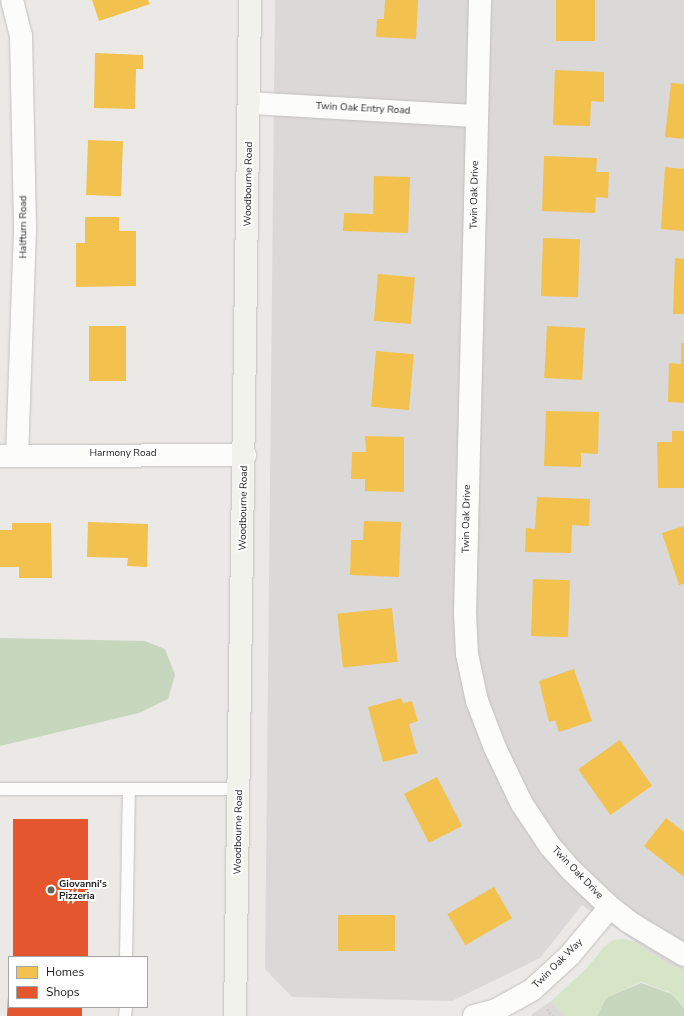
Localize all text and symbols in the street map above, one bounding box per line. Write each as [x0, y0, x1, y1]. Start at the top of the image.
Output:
street label: Twin Oak Entry Road [315, 101, 411, 117]
street label: Woodbourne Road [242, 142, 256, 226]
street label: Twin Oak Drive [468, 161, 482, 229]
street label: Halfturn Road [18, 195, 30, 259]
street label: Harmony Road [89, 448, 157, 460]
street label: Woodbourne Road [237, 466, 251, 550]
street label: Twin Oak Drive [460, 485, 474, 553]
street label: Woodbourne Road [232, 790, 246, 874]
street label: Twin Oak Drive [549, 844, 605, 902]
place label: Giovanni's Pizzeria [59, 878, 107, 902]
marker: Giovanni's Pizzeria [46, 885, 56, 895]
street label: Twin Oak Way [531, 937, 585, 991]
legend [8, 956, 148, 1008]
text: Homes [46, 964, 84, 980]
text: Shops [46, 984, 80, 1000]

